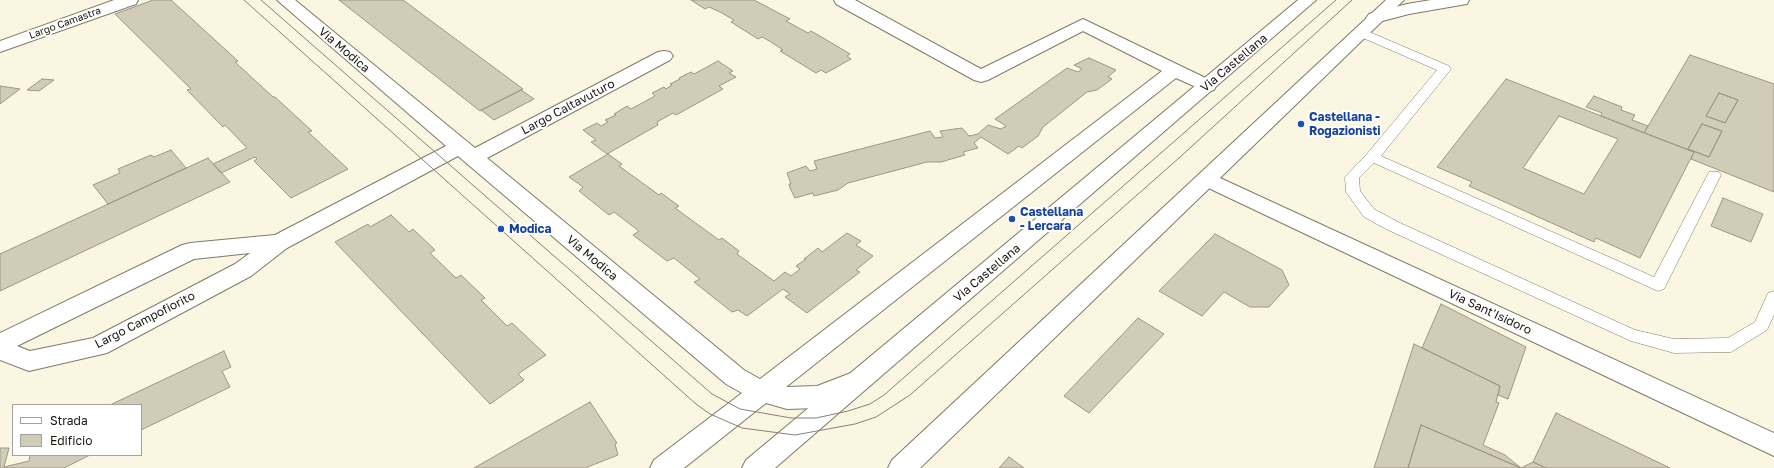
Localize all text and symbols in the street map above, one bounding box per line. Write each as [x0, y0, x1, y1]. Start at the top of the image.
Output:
street label: Largo Camastra [27, 4, 103, 42]
street label: Via Modica [315, 24, 373, 76]
street label: Via Castellana [1198, 31, 1270, 95]
street label: Largo Caltavuturo [519, 76, 617, 138]
place label: Castellana - Rogazionisti [1309, 110, 1381, 138]
marker: Castellana - Rogazionisti [1296, 119, 1306, 129]
place label: Castellana - Lercara [1020, 205, 1083, 233]
marker: Castellana - Lercara [1007, 214, 1017, 224]
place label: Modica [509, 222, 551, 236]
marker: Modica [496, 224, 506, 234]
street label: Via Modica [563, 232, 621, 284]
street label: Via Castellana [951, 241, 1023, 305]
street label: Via Sant'Isidoro [1446, 286, 1534, 338]
street label: Largo Campofiorito [92, 288, 198, 352]
legend [12, 404, 142, 456]
text: Strada [50, 413, 88, 428]
text: Edificio [50, 433, 92, 448]

